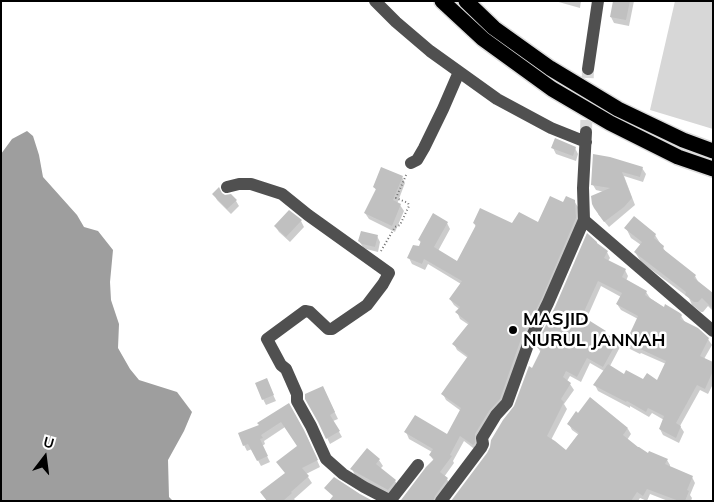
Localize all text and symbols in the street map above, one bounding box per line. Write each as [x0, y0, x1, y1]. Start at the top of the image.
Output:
place label: MASJID NURUL JANNAH [523, 309, 666, 352]
marker: MASJID NURUL JANNAH [507, 324, 519, 336]
north arrow [20, 432, 70, 482]
text: U [42, 432, 56, 453]

